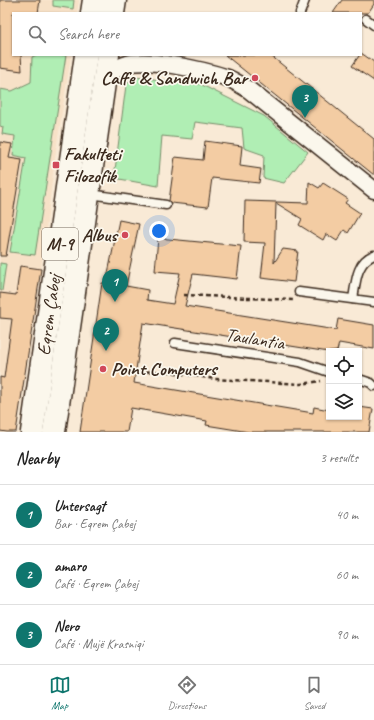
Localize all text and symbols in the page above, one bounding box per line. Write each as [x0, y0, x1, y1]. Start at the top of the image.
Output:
search box [12, 12, 362, 56]
icon: search [26, 23, 48, 45]
text: Search here [58, 25, 119, 44]
place label: Caffe & Sandwich Bar [101, 66, 249, 90]
marker: Caffe & Sandwich Bar [250, 73, 260, 83]
pin: 3 [292, 85, 318, 118]
place label: Fakulteti Filozofik [64, 142, 123, 188]
marker: Fakulteti Filozofik [51, 160, 61, 170]
your location [149, 221, 169, 241]
place label: Albus [82, 223, 119, 247]
road number: M-9 [42, 228, 78, 260]
marker: Albus [120, 230, 130, 240]
pin: 1 [102, 269, 128, 302]
street label: Eqrem Çabej [31, 270, 67, 357]
pin: 2 [93, 318, 119, 351]
street label: Taulantia [224, 323, 288, 356]
map controls [326, 348, 362, 420]
button: locate [326, 348, 362, 384]
place label: Point Computers [111, 357, 219, 381]
marker: Point Computers [98, 364, 108, 374]
button: layers [326, 384, 362, 420]
text: Nearby [16, 448, 59, 469]
text: 3 results [320, 450, 358, 466]
text: Untersagt [54, 497, 105, 516]
text: 1 [26, 507, 32, 523]
text: 40 m [336, 507, 358, 523]
text: Bar · Eqrem Çabej [54, 516, 135, 532]
text: amaro [54, 557, 86, 576]
text: 2 [26, 567, 32, 583]
text: 60 m [336, 567, 358, 583]
text: Café · Eqrem Çabej [54, 576, 138, 592]
text: Nero [54, 617, 79, 636]
text: 3 [26, 627, 32, 643]
text: 90 m [336, 627, 358, 643]
text: Café · Mujë Krasniqi [54, 636, 143, 652]
tab: Map [49, 674, 71, 712]
tab: Directions [168, 674, 206, 712]
tab: Saved [303, 674, 325, 712]

